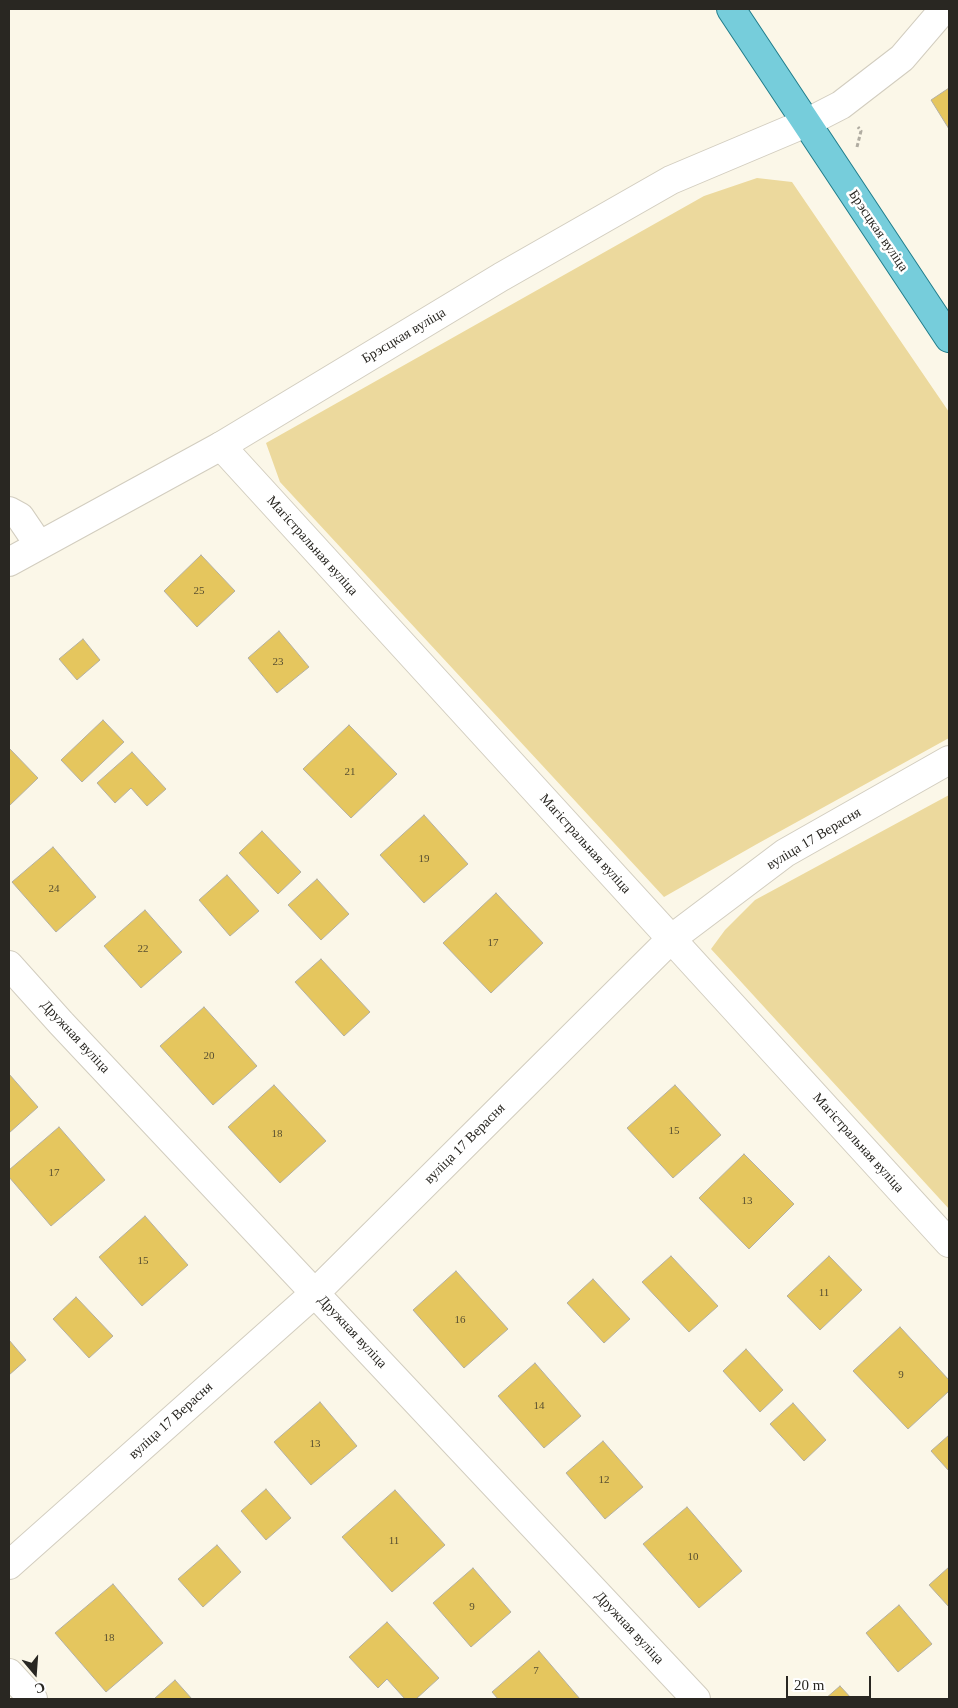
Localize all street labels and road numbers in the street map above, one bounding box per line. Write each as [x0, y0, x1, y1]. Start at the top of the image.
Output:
street label: Брэсцкая вуліца [844, 187, 912, 275]
street label: Брэсцкая вуліца [359, 304, 449, 368]
street label: Магістральная вуліца [263, 493, 361, 599]
street label: Магістральная вуліца [536, 791, 634, 897]
street label: вуліца 17 Верасня [764, 804, 864, 874]
street label: Дружная вуліца [37, 997, 113, 1077]
street label: Магістральная вуліца [809, 1090, 907, 1196]
street label: вуліца 17 Верасня [421, 1100, 509, 1188]
street label: Дружная вуліца [314, 1292, 390, 1372]
street label: вуліца 17 Верасня [126, 1379, 216, 1463]
street label: Дружная вуліца [591, 1588, 667, 1668]

